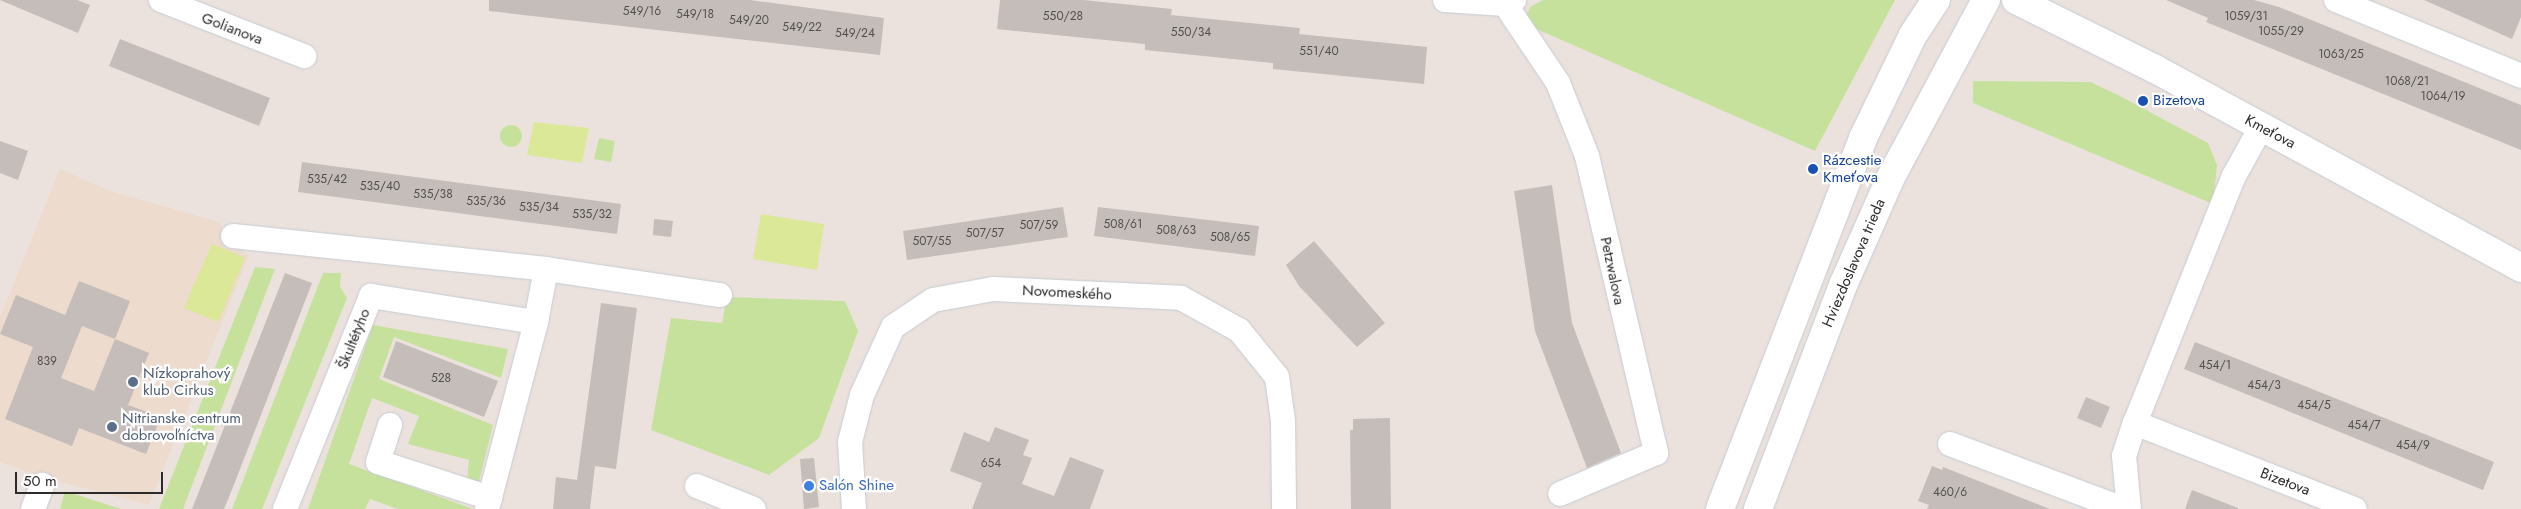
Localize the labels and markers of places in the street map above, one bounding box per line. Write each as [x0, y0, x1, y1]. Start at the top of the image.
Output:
place label: Bizetova [2153, 92, 2205, 110]
marker: Bizetova [2137, 95, 2149, 107]
place label: Rázcestie Kmeťova [1823, 151, 1882, 186]
marker: Rázcestie Kmeťova [1807, 163, 1819, 175]
place label: Nízkoprahový klub Cirkus [143, 364, 230, 399]
marker: Nízkoprahový klub Cirkus [127, 376, 139, 388]
place label: Nitrianske centrum dobrovoľníctva [122, 409, 241, 444]
marker: Nitrianske centrum dobrovoľníctva [106, 421, 118, 433]
place label: Salón Shine [819, 477, 894, 495]
marker: Salón Shine [803, 480, 815, 492]

